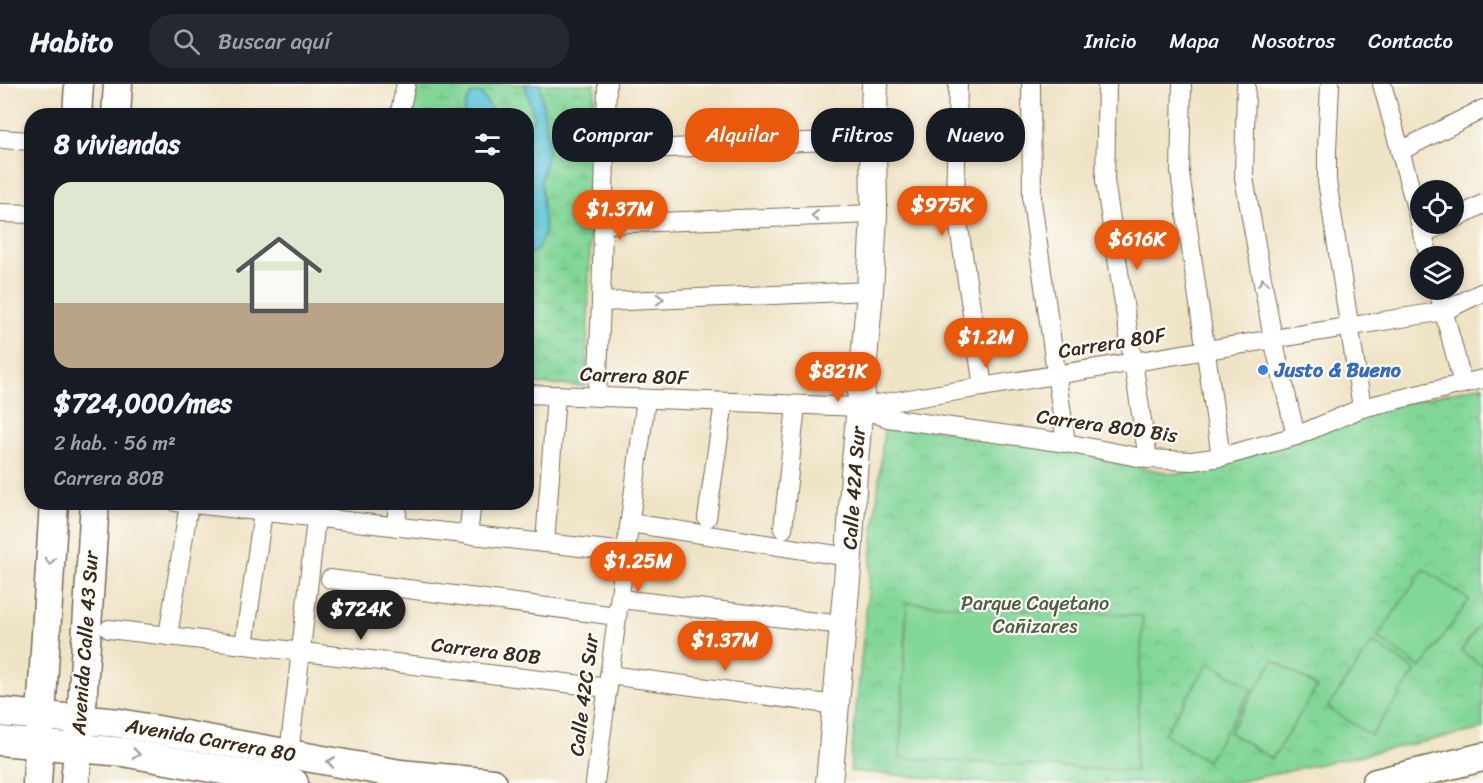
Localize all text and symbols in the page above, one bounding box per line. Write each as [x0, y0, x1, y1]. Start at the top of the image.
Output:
search box [149, 14, 569, 68]
text: Habito [30, 17, 113, 66]
text: Buscar aquí [218, 22, 330, 61]
text: Inicio [1084, 22, 1136, 60]
text: Mapa [1169, 22, 1219, 60]
text: Nosotros [1252, 22, 1335, 60]
text: Contacto [1368, 22, 1453, 60]
icon: search [170, 25, 203, 58]
chip: Comprar [552, 108, 673, 162]
chip: Alquilar [685, 108, 799, 162]
chip: Filtros [811, 108, 914, 162]
chip: Nuevo [926, 108, 1025, 162]
text: 8 viviendas [54, 121, 180, 167]
icon: filters [471, 128, 504, 161]
map controls [1410, 180, 1464, 300]
button: locate [1410, 180, 1464, 234]
pin: $975K [900, 186, 984, 237]
text: $975K [911, 188, 973, 223]
pin: $1.37M [571, 190, 669, 241]
text: $1.37M [587, 192, 653, 227]
one-way arrow [811, 210, 820, 223]
pin: $616K [1095, 220, 1179, 271]
icon: home [225, 221, 333, 329]
text: $616K [1109, 222, 1165, 257]
button: layers [1410, 246, 1464, 300]
one-way arrow [1257, 277, 1270, 287]
one-way arrow [655, 293, 664, 306]
street label: Carrera 80F [1056, 317, 1169, 369]
pin: $1.2M [944, 318, 1028, 369]
text: $1.2M [958, 320, 1014, 355]
pin: $821K [796, 352, 880, 403]
place label: Justo & Bueno [1274, 353, 1402, 388]
text: $821K [809, 354, 867, 389]
street label: Carrera 80F [579, 357, 690, 395]
marker: Justo & Bueno [1256, 363, 1270, 377]
text: $724,000/mes [54, 380, 232, 426]
street label: Carrera 80D Bis [1034, 399, 1181, 453]
street label: Calle 42A Sur [832, 424, 876, 551]
text: 2 hab. · 56 m² [54, 426, 176, 461]
text: Carrera 80B [54, 461, 164, 496]
pin: $1.25M [589, 542, 687, 593]
text: $1.25M [604, 544, 672, 579]
street label: Avenida Calle 43 Sur [61, 548, 109, 737]
one-way arrow [44, 556, 57, 565]
park label: Parque Cayetano Cañizares [961, 586, 1109, 644]
pin: $724K [319, 590, 403, 641]
text: $724K [330, 592, 392, 627]
pin: $1.37M [676, 621, 774, 672]
text: $1.37M [692, 623, 758, 658]
street label: Carrera 80B [429, 627, 543, 675]
street label: Calle 42C Sur [559, 630, 609, 758]
street label: Avenida Carrera 80 [122, 708, 299, 772]
one-way arrow [132, 747, 141, 759]
one-way arrow [327, 756, 337, 769]

